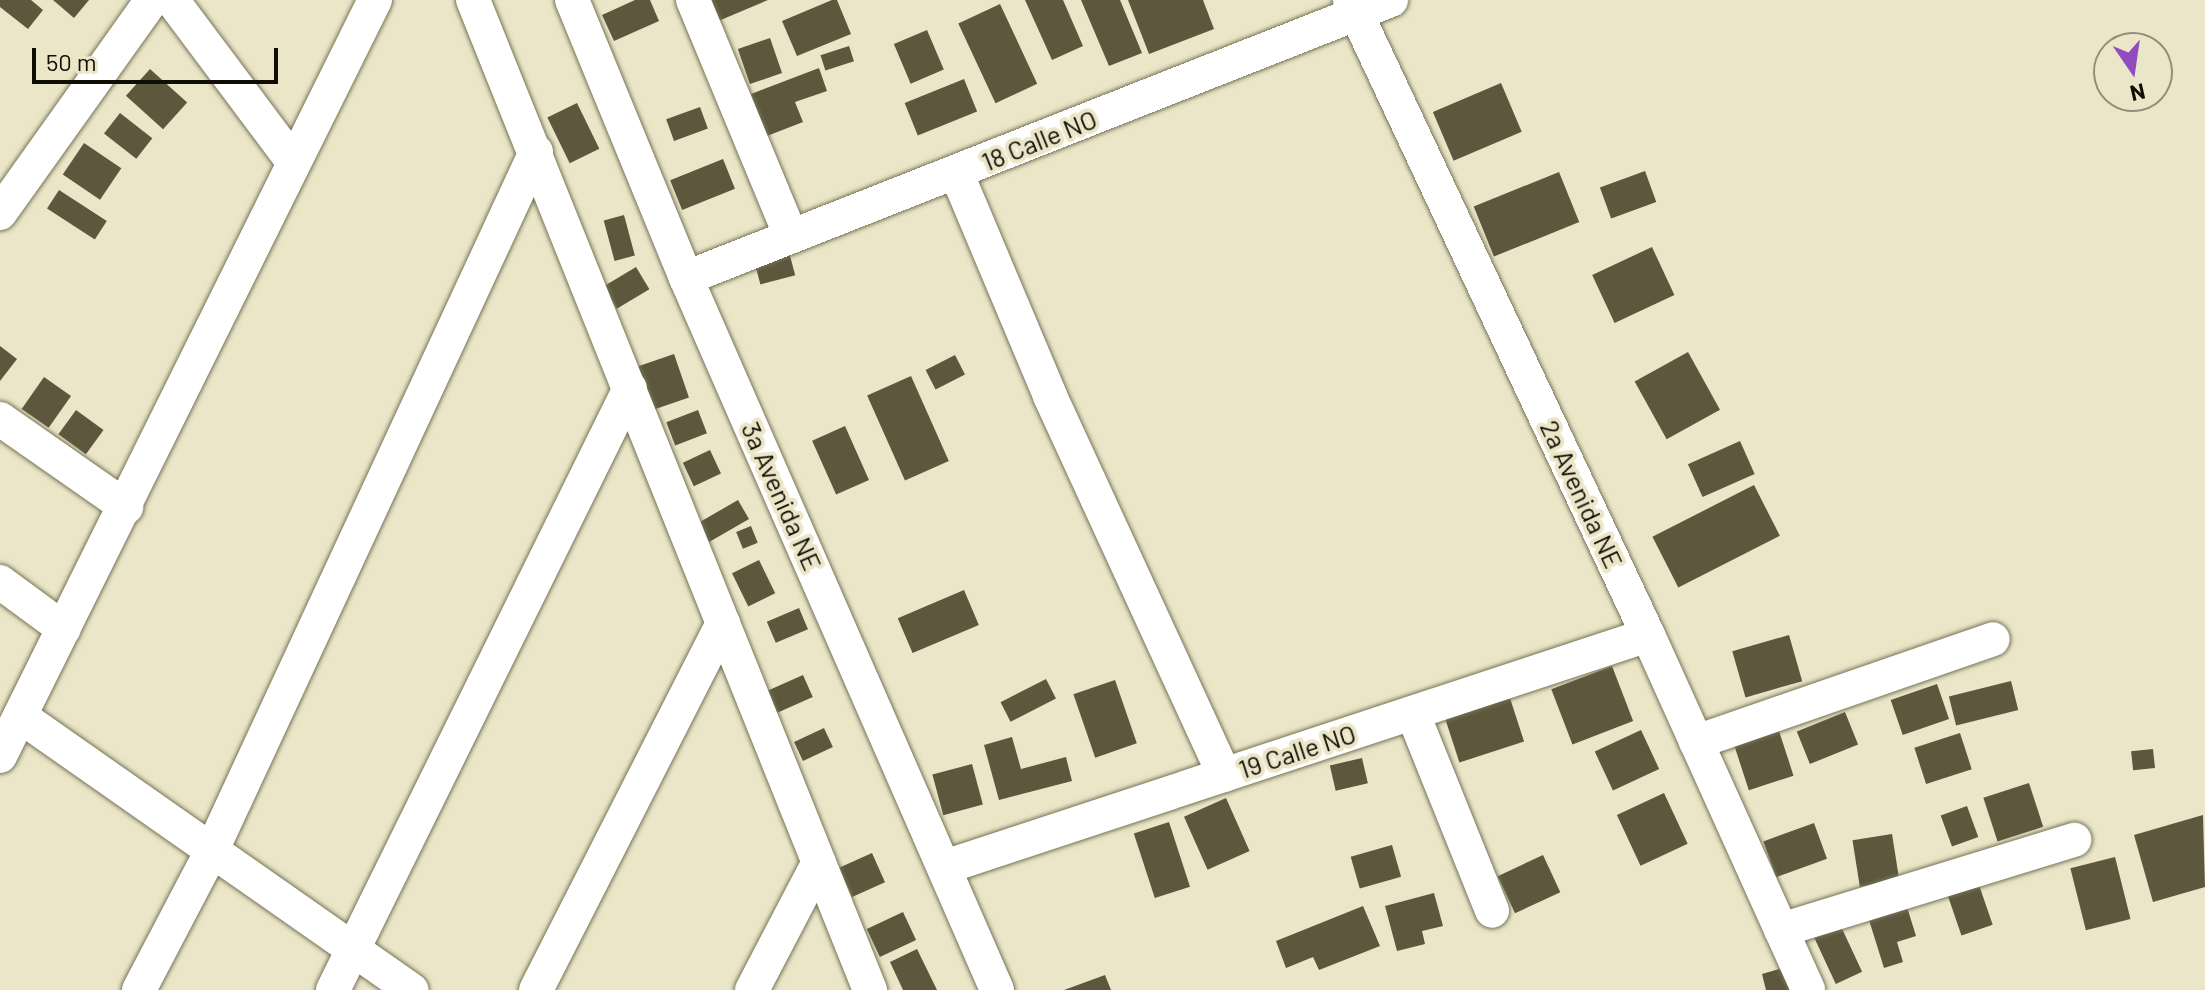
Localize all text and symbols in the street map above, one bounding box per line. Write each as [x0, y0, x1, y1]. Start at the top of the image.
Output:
scale bar [36, 32, 282, 82]
north arrow [2093, 32, 2173, 112]
text: 50 m [46, 47, 97, 76]
text: N [2128, 79, 2148, 108]
street label: 18 Calle NO [977, 103, 1101, 177]
street label: 2a Avenida NE [1534, 415, 1630, 573]
street label: 3a Avenida NE [735, 417, 829, 575]
street label: 19 Calle NO [1234, 717, 1360, 785]

